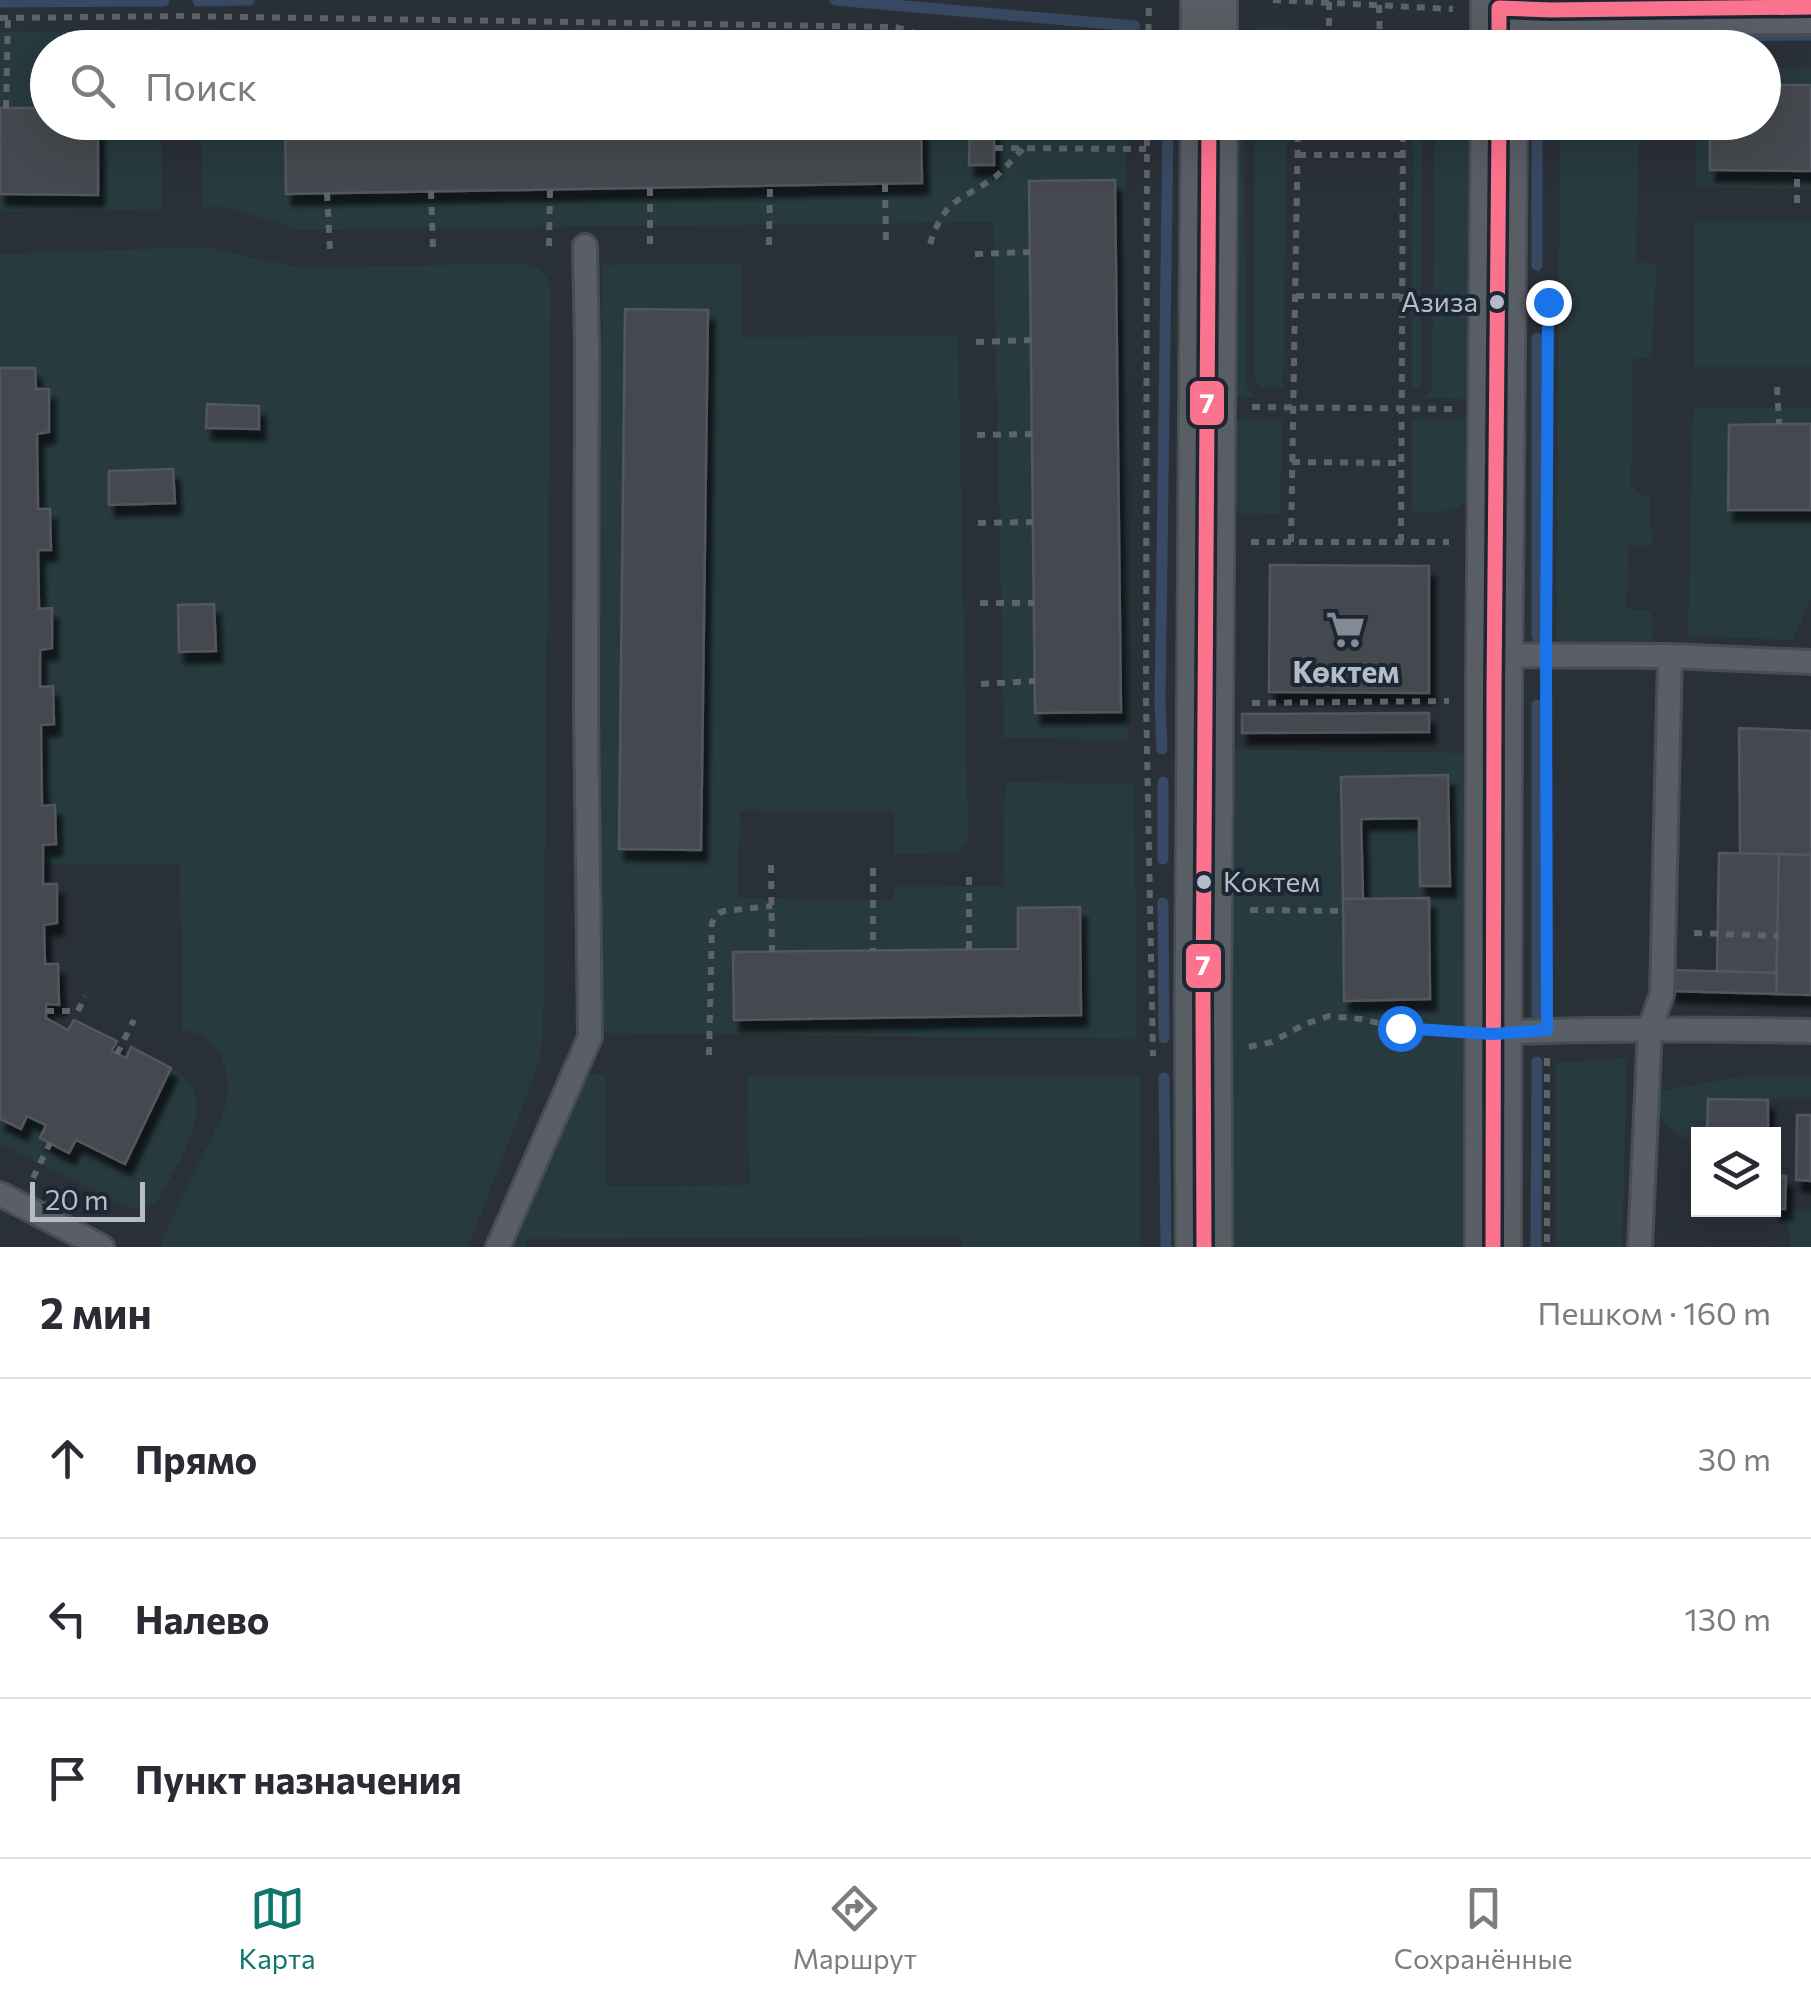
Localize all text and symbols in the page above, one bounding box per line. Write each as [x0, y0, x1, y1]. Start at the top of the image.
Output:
search box [30, 30, 1781, 140]
icon: search [65, 58, 120, 113]
text: Поиск [145, 62, 257, 109]
route end [1526, 280, 1572, 326]
place label: Азиза [1401, 284, 1478, 318]
marker: Азиза [1487, 292, 1507, 312]
line badge: 7 [1188, 379, 1226, 427]
text: 7 [1199, 385, 1215, 419]
supermarket icon: Көктем [1325, 608, 1367, 650]
place label: Көктем [1292, 652, 1400, 689]
place label: Коктем [1223, 864, 1320, 898]
marker: Коктем [1194, 872, 1214, 892]
line badge: 7 [1184, 942, 1223, 990]
text: 7 [1195, 947, 1211, 981]
route start [1378, 1006, 1424, 1052]
map controls [1691, 1127, 1781, 1217]
button: layers [1691, 1127, 1781, 1217]
scale bar [30, 1177, 145, 1222]
text: 20 m [45, 1182, 109, 1216]
text: 2 мин [40, 1286, 152, 1338]
text: Пешком · 160 m [1538, 1292, 1771, 1332]
icon: ahead [40, 1431, 95, 1486]
text: Прямо [135, 1435, 257, 1482]
text: 30 m [1698, 1438, 1771, 1478]
icon: left [40, 1591, 95, 1646]
text: Налево [135, 1595, 269, 1642]
text: 130 m [1684, 1598, 1771, 1638]
icon: arrive [40, 1751, 95, 1806]
text: Пункт назначения [135, 1755, 462, 1802]
tab: Карта [238, 1881, 316, 1975]
tab: Маршрут [793, 1881, 917, 1975]
tab: Сохранённые [1394, 1881, 1573, 1975]

